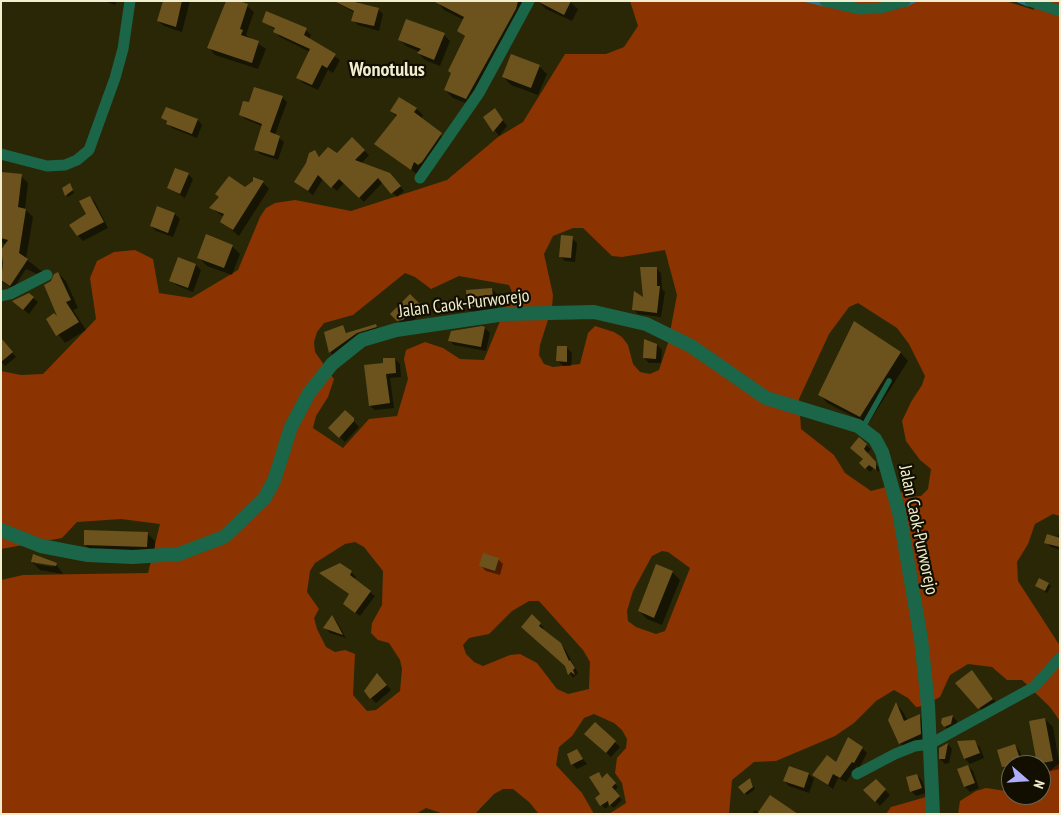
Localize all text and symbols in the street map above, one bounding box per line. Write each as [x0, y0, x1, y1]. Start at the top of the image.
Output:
district label: Wonotulus [349, 58, 425, 82]
street label: Jalan Caok-Purworejo [397, 285, 531, 323]
street label: Jalan Caok-Purworejo [894, 463, 942, 597]
north arrow [1001, 755, 1051, 805]
text: N [1029, 778, 1049, 791]

